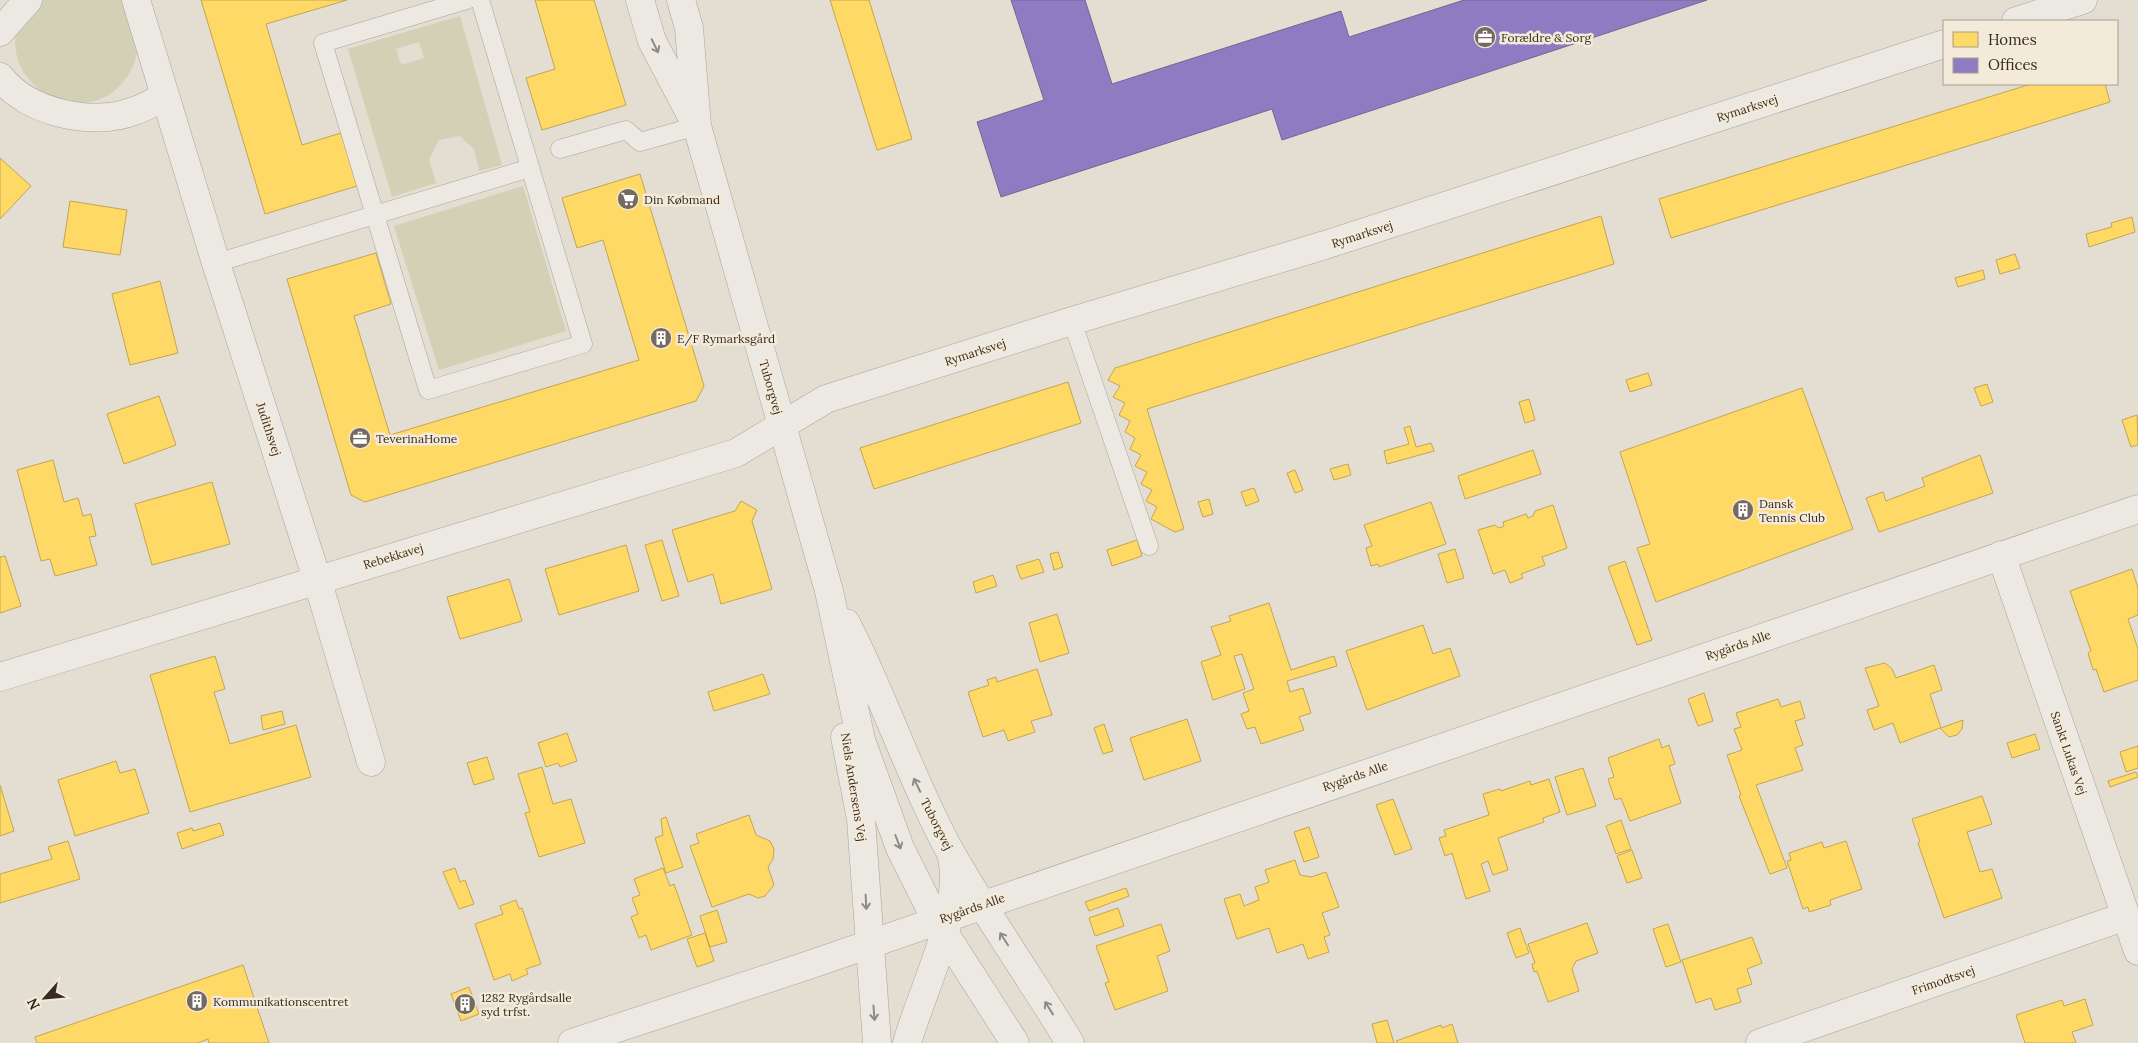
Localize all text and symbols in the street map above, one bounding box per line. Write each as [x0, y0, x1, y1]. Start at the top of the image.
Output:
legend [1943, 20, 2118, 85]
office icon: Forældre & Sorg [1473, 25, 1497, 49]
place label: Forældre & Sorg [1501, 30, 1592, 45]
text: Homes [1988, 30, 2037, 49]
one-way arrow [651, 38, 660, 53]
text: Offices [1988, 55, 2038, 74]
street label: Rymarksvej [1714, 91, 1780, 125]
supermarket icon: Din Købmand [616, 187, 640, 211]
place label: Din Købmand [644, 192, 720, 207]
street label: Rymarksvej [1329, 217, 1395, 251]
building icon: E/F Rymarksgård [649, 326, 673, 350]
place label: E/F Rymarksgård [677, 331, 775, 347]
street label: Rymarksvej [942, 335, 1008, 369]
street label: Tuborgvej [756, 358, 786, 416]
street label: Judithsvej [253, 399, 285, 458]
office icon: TeverinaHome [348, 426, 372, 450]
place label: TeverinaHome [376, 431, 458, 446]
place label: Dansk Tennis Club [1759, 496, 1825, 525]
building icon: Dansk Tennis Club [1731, 498, 1755, 522]
street label: Rebekkavej [361, 540, 425, 572]
street label: Rygårds Alle [1703, 627, 1773, 663]
street label: Sankt Lukas Vej [2048, 709, 2090, 797]
street label: Niels Andersens Vej [838, 732, 870, 842]
street label: Rygårds Alle [1320, 758, 1390, 794]
one-way arrow [912, 777, 922, 792]
street label: Tuborgvej [918, 796, 956, 852]
one-way arrow [894, 834, 903, 849]
street label: Rygårds Alle [937, 890, 1007, 926]
one-way arrow [862, 894, 871, 910]
one-way arrow [999, 932, 1010, 946]
street label: Frimodtsvej [1909, 962, 1977, 998]
north arrow [20, 973, 70, 1023]
building icon: Kommunikationscentret [185, 989, 209, 1013]
place label: 1282 Rygårdsalle syd trfst. [481, 990, 572, 1019]
building icon: 1282 Rygårdsalle syd trfst. [453, 992, 477, 1016]
place label: Kommunikationscentret [213, 994, 349, 1009]
text: N [23, 995, 44, 1013]
one-way arrow [1044, 1002, 1054, 1016]
one-way arrow [869, 1005, 879, 1021]

